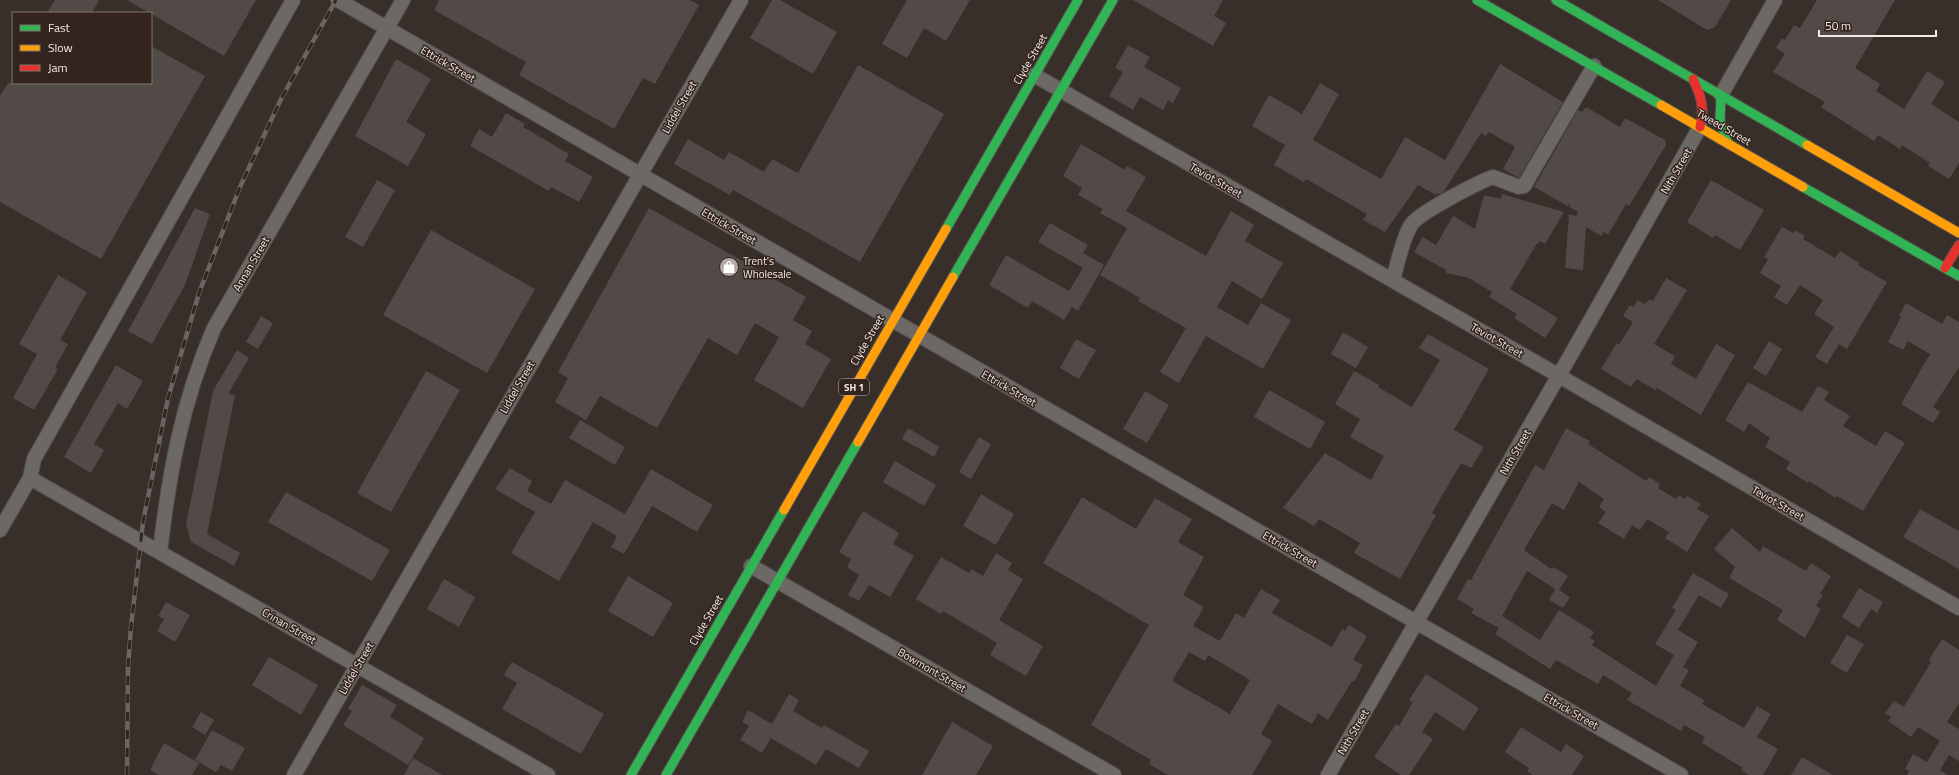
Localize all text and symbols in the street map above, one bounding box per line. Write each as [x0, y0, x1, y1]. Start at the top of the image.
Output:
legend [12, 12, 152, 84]
scale bar [1819, 12, 1936, 38]
text: 50 m [1825, 16, 1851, 35]
text: Fast [48, 18, 71, 37]
street label: Clyde Street [1009, 31, 1051, 87]
text: Slow [48, 38, 73, 57]
street label: Ettrick Street [418, 42, 478, 86]
text: Jam [48, 58, 68, 77]
street label: Liddel Street [658, 78, 701, 136]
street label: Tweed Street [1694, 105, 1755, 149]
street label: Nith Street [1656, 145, 1696, 197]
street label: Teviot Street [1187, 158, 1245, 202]
street label: Ettrick Street [699, 204, 759, 248]
street label: Annan Street [229, 234, 273, 294]
place label: Trent's Wholesale [743, 253, 792, 282]
shop icon: Trent's Wholesale [718, 256, 740, 278]
street label: Clyde Street [846, 312, 888, 368]
street label: Teviot Street [1468, 318, 1526, 362]
street label: Liddel Street [496, 358, 539, 416]
street label: Ettrick Street [979, 366, 1039, 410]
road number: SH 1 [839, 379, 869, 395]
street label: Nith Street [1495, 426, 1535, 478]
street label: Teviot Street [1749, 481, 1807, 525]
street label: Ettrick Street [1260, 527, 1320, 571]
street label: Clyde Street [685, 592, 727, 648]
street label: Crinan Street [259, 604, 319, 648]
street label: Liddel Street [335, 639, 378, 697]
street label: Bowmont Street [895, 644, 969, 696]
street label: Ettrick Street [1541, 689, 1601, 733]
street label: Nith Street [1333, 706, 1373, 758]

